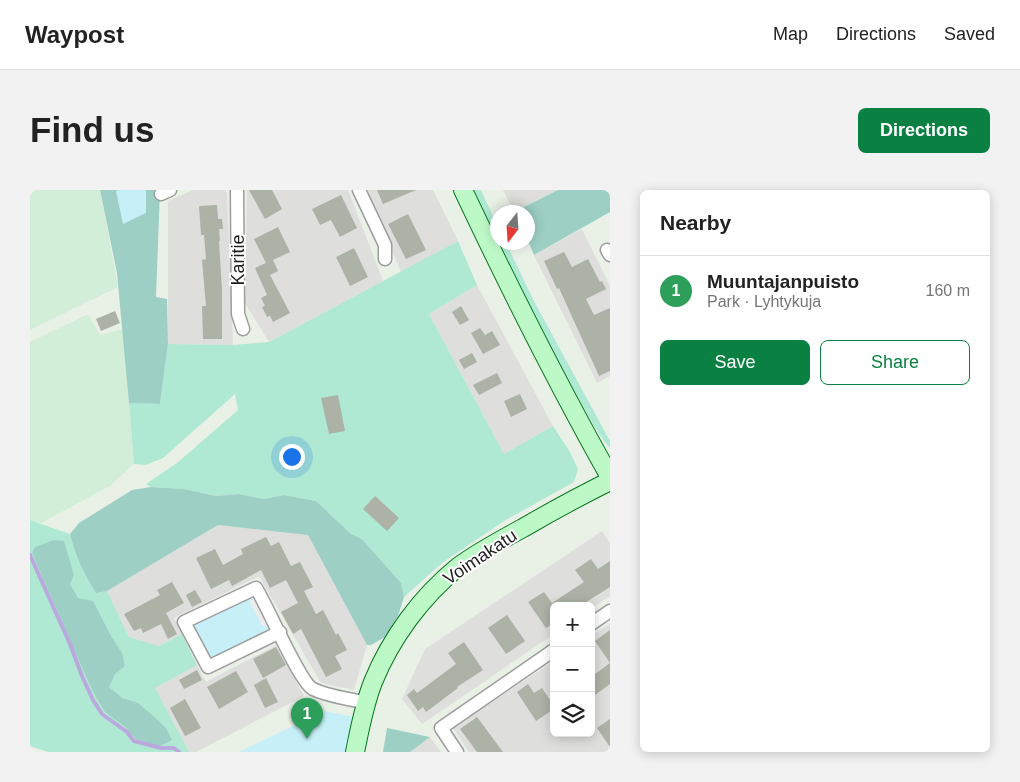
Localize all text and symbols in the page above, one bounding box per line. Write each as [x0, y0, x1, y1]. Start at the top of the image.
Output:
text: Waypost [25, 21, 124, 48]
text: Map [773, 24, 808, 44]
text: Directions [836, 24, 916, 44]
text: Saved [944, 24, 995, 44]
button: Directions [858, 108, 990, 153]
text: Find us [30, 110, 154, 149]
north arrow [490, 205, 535, 250]
text: Nearby [660, 211, 731, 234]
street label: Karitie [228, 234, 248, 286]
text: Muuntajanpuisto [707, 271, 859, 292]
text: 1 [672, 282, 680, 299]
text: 160 m [926, 282, 970, 299]
text: Park · Lyhtykuja [707, 293, 821, 310]
button: Save [660, 340, 810, 385]
button: Share [820, 340, 970, 385]
your location [279, 444, 305, 470]
street label: Voimakatu [440, 525, 520, 589]
map controls [550, 602, 595, 737]
button: + [550, 602, 595, 647]
button: − [550, 647, 595, 692]
button: layers [550, 692, 595, 737]
pin: 1 [291, 698, 323, 739]

